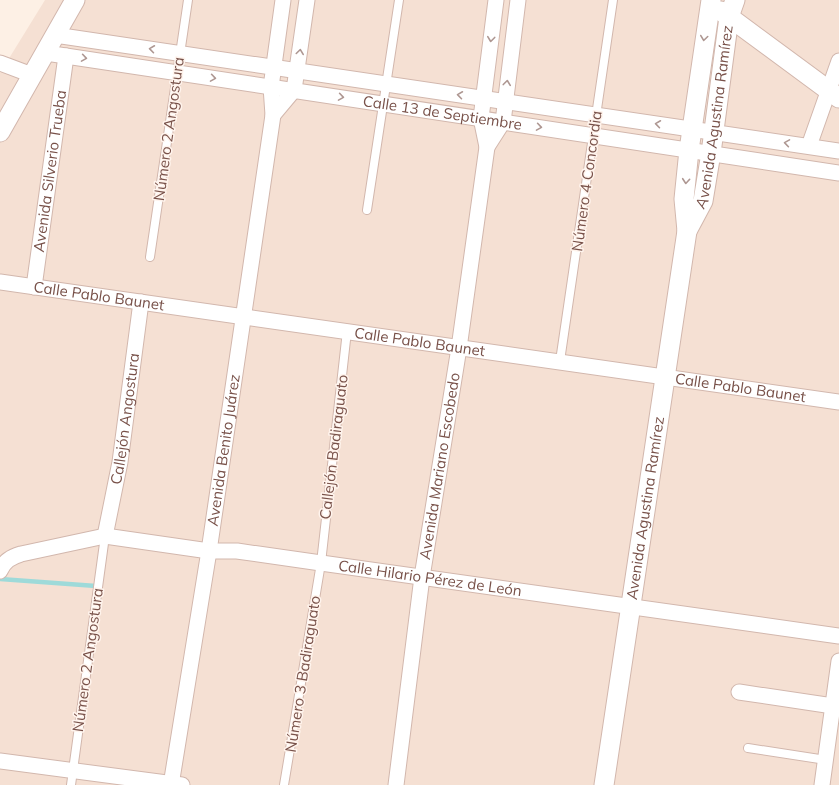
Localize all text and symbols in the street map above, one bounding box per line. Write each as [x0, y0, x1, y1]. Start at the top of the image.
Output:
street label: Avenida Agustina Ramírez [691, 24, 737, 212]
one-way arrow [700, 35, 709, 41]
one-way arrow [487, 36, 496, 42]
one-way arrow [148, 45, 155, 54]
one-way arrow [295, 49, 304, 55]
one-way arrow [81, 53, 87, 62]
street label: Número 2 Angostura [149, 56, 188, 202]
one-way arrow [210, 73, 216, 82]
one-way arrow [502, 80, 511, 86]
street label: Avenida Silverio Trueba [29, 89, 70, 253]
street label: Calle 13 de Septiembre [362, 91, 523, 134]
one-way arrow [457, 91, 463, 100]
one-way arrow [338, 92, 344, 101]
street label: Número 4 Concordia [567, 109, 606, 252]
one-way arrow [655, 120, 661, 129]
one-way arrow [536, 122, 542, 131]
one-way arrow [784, 139, 790, 148]
one-way arrow [681, 178, 690, 184]
street label: Calle Pablo Baunet [32, 277, 166, 314]
street label: Calle Pablo Baunet [353, 323, 486, 360]
street label: Callejón Angostura [106, 352, 143, 486]
street label: Calle Pablo Baunet [674, 369, 807, 406]
street label: Avenida Mariano Escobedo [415, 371, 464, 561]
street label: Avenida Benito Juárez [203, 373, 244, 527]
street label: Callejón Badiraguato [315, 373, 352, 520]
street label: Avenida Agustina Ramírez [622, 415, 668, 601]
street label: Calle Hilario Pérez de León [337, 556, 523, 600]
street label: Número 2 Angostura [68, 587, 107, 733]
street label: Número 3 Badiraguato [281, 594, 324, 754]

